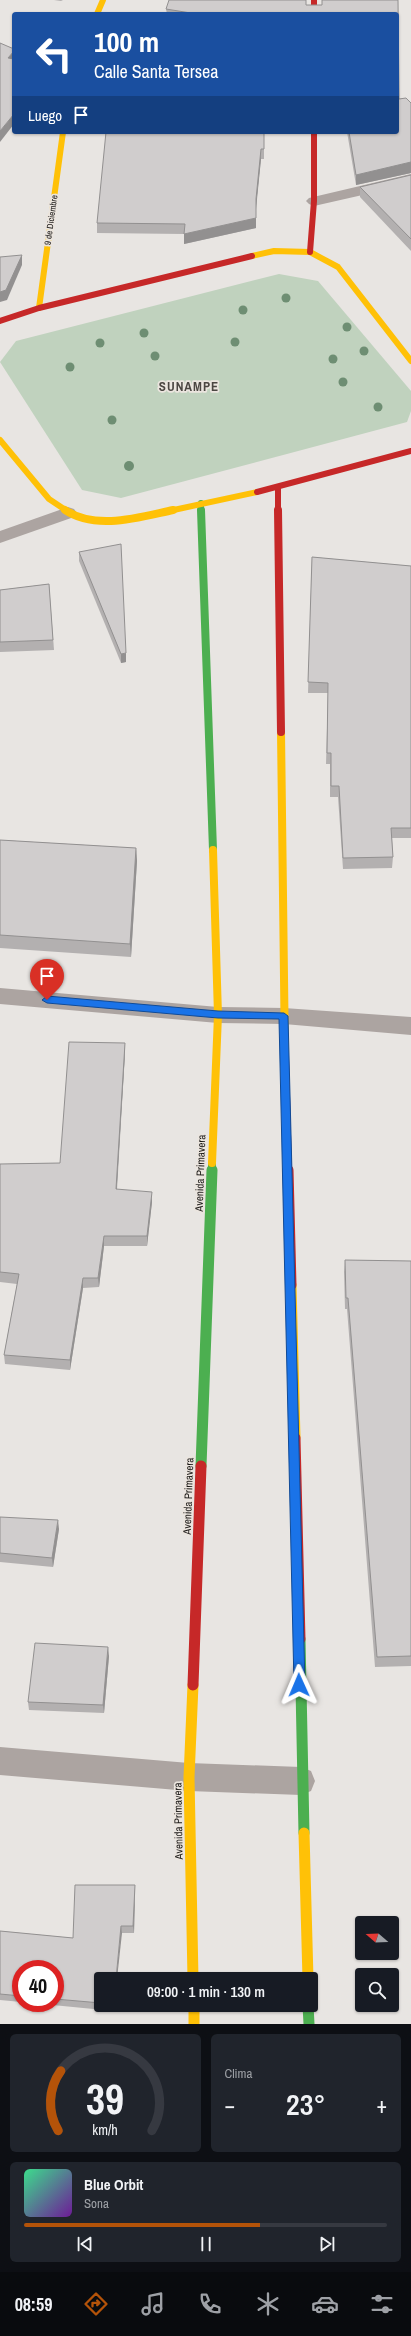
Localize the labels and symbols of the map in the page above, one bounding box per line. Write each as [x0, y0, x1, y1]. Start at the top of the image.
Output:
street label: 9 de Diciembre [42, 194, 60, 246]
district label: SUNAMPE [159, 378, 219, 395]
pin [30, 959, 64, 1000]
street label: Avenida Primavera [192, 1134, 208, 1213]
street label: Avenida Primavera [180, 1457, 196, 1536]
position arrow [278, 1664, 320, 1706]
street label: Avenida Primavera [170, 1782, 186, 1861]
north arrow [355, 1916, 399, 1960]
speed limit sign: 40 [12, 1960, 64, 2012]

